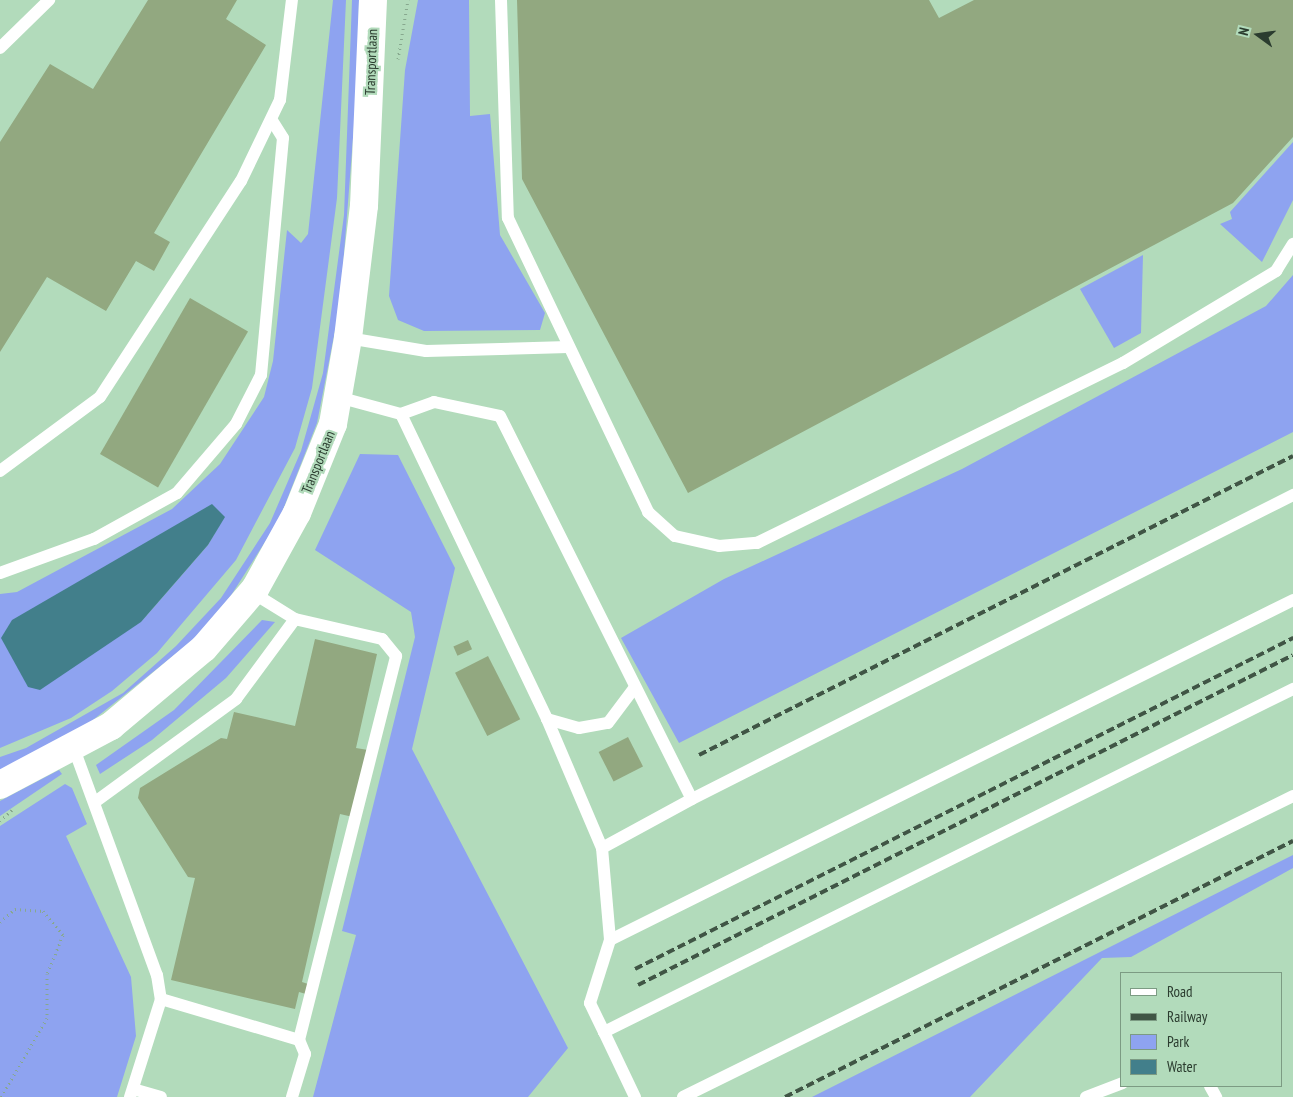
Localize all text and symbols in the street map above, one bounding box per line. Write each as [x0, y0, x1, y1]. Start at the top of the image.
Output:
north arrow [1233, 10, 1283, 60]
text: N [1234, 26, 1253, 37]
street label: Transportlaan [361, 29, 381, 95]
street label: Transportlaan [298, 428, 338, 496]
legend [1120, 972, 1283, 1087]
text: Road [1167, 982, 1193, 1001]
text: Railway [1167, 1007, 1207, 1026]
text: Park [1167, 1032, 1189, 1051]
text: Water [1167, 1057, 1197, 1076]

